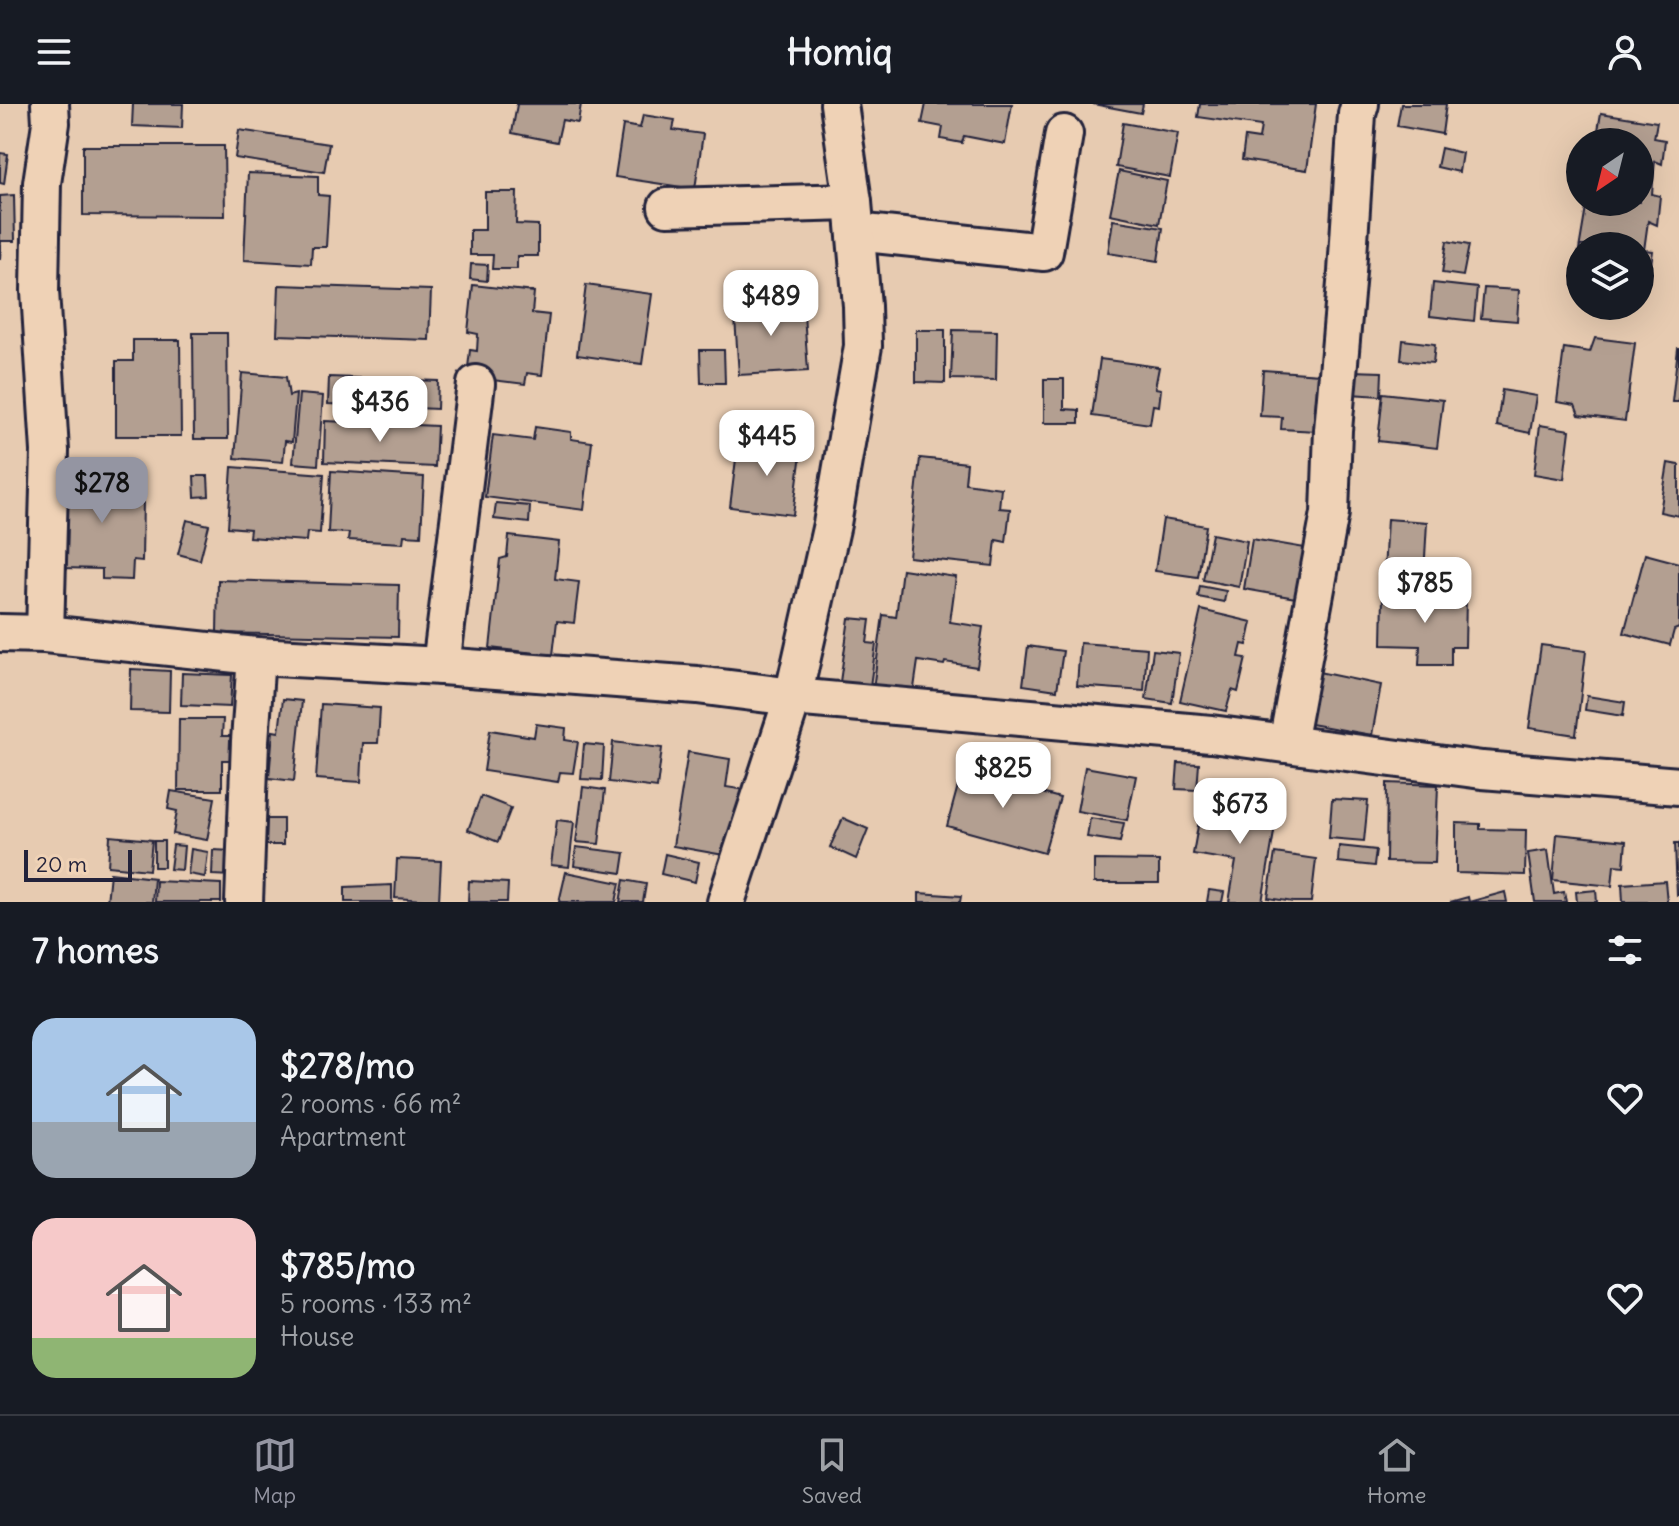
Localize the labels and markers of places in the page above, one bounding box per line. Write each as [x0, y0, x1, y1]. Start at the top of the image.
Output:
pin: $489 [724, 270, 818, 338]
pin: $436 [333, 376, 427, 444]
pin: $445 [720, 410, 814, 478]
pin: $278 [55, 457, 149, 525]
pin: $785 [1378, 557, 1472, 625]
pin: $825 [956, 742, 1050, 810]
pin: $673 [1193, 778, 1287, 846]

